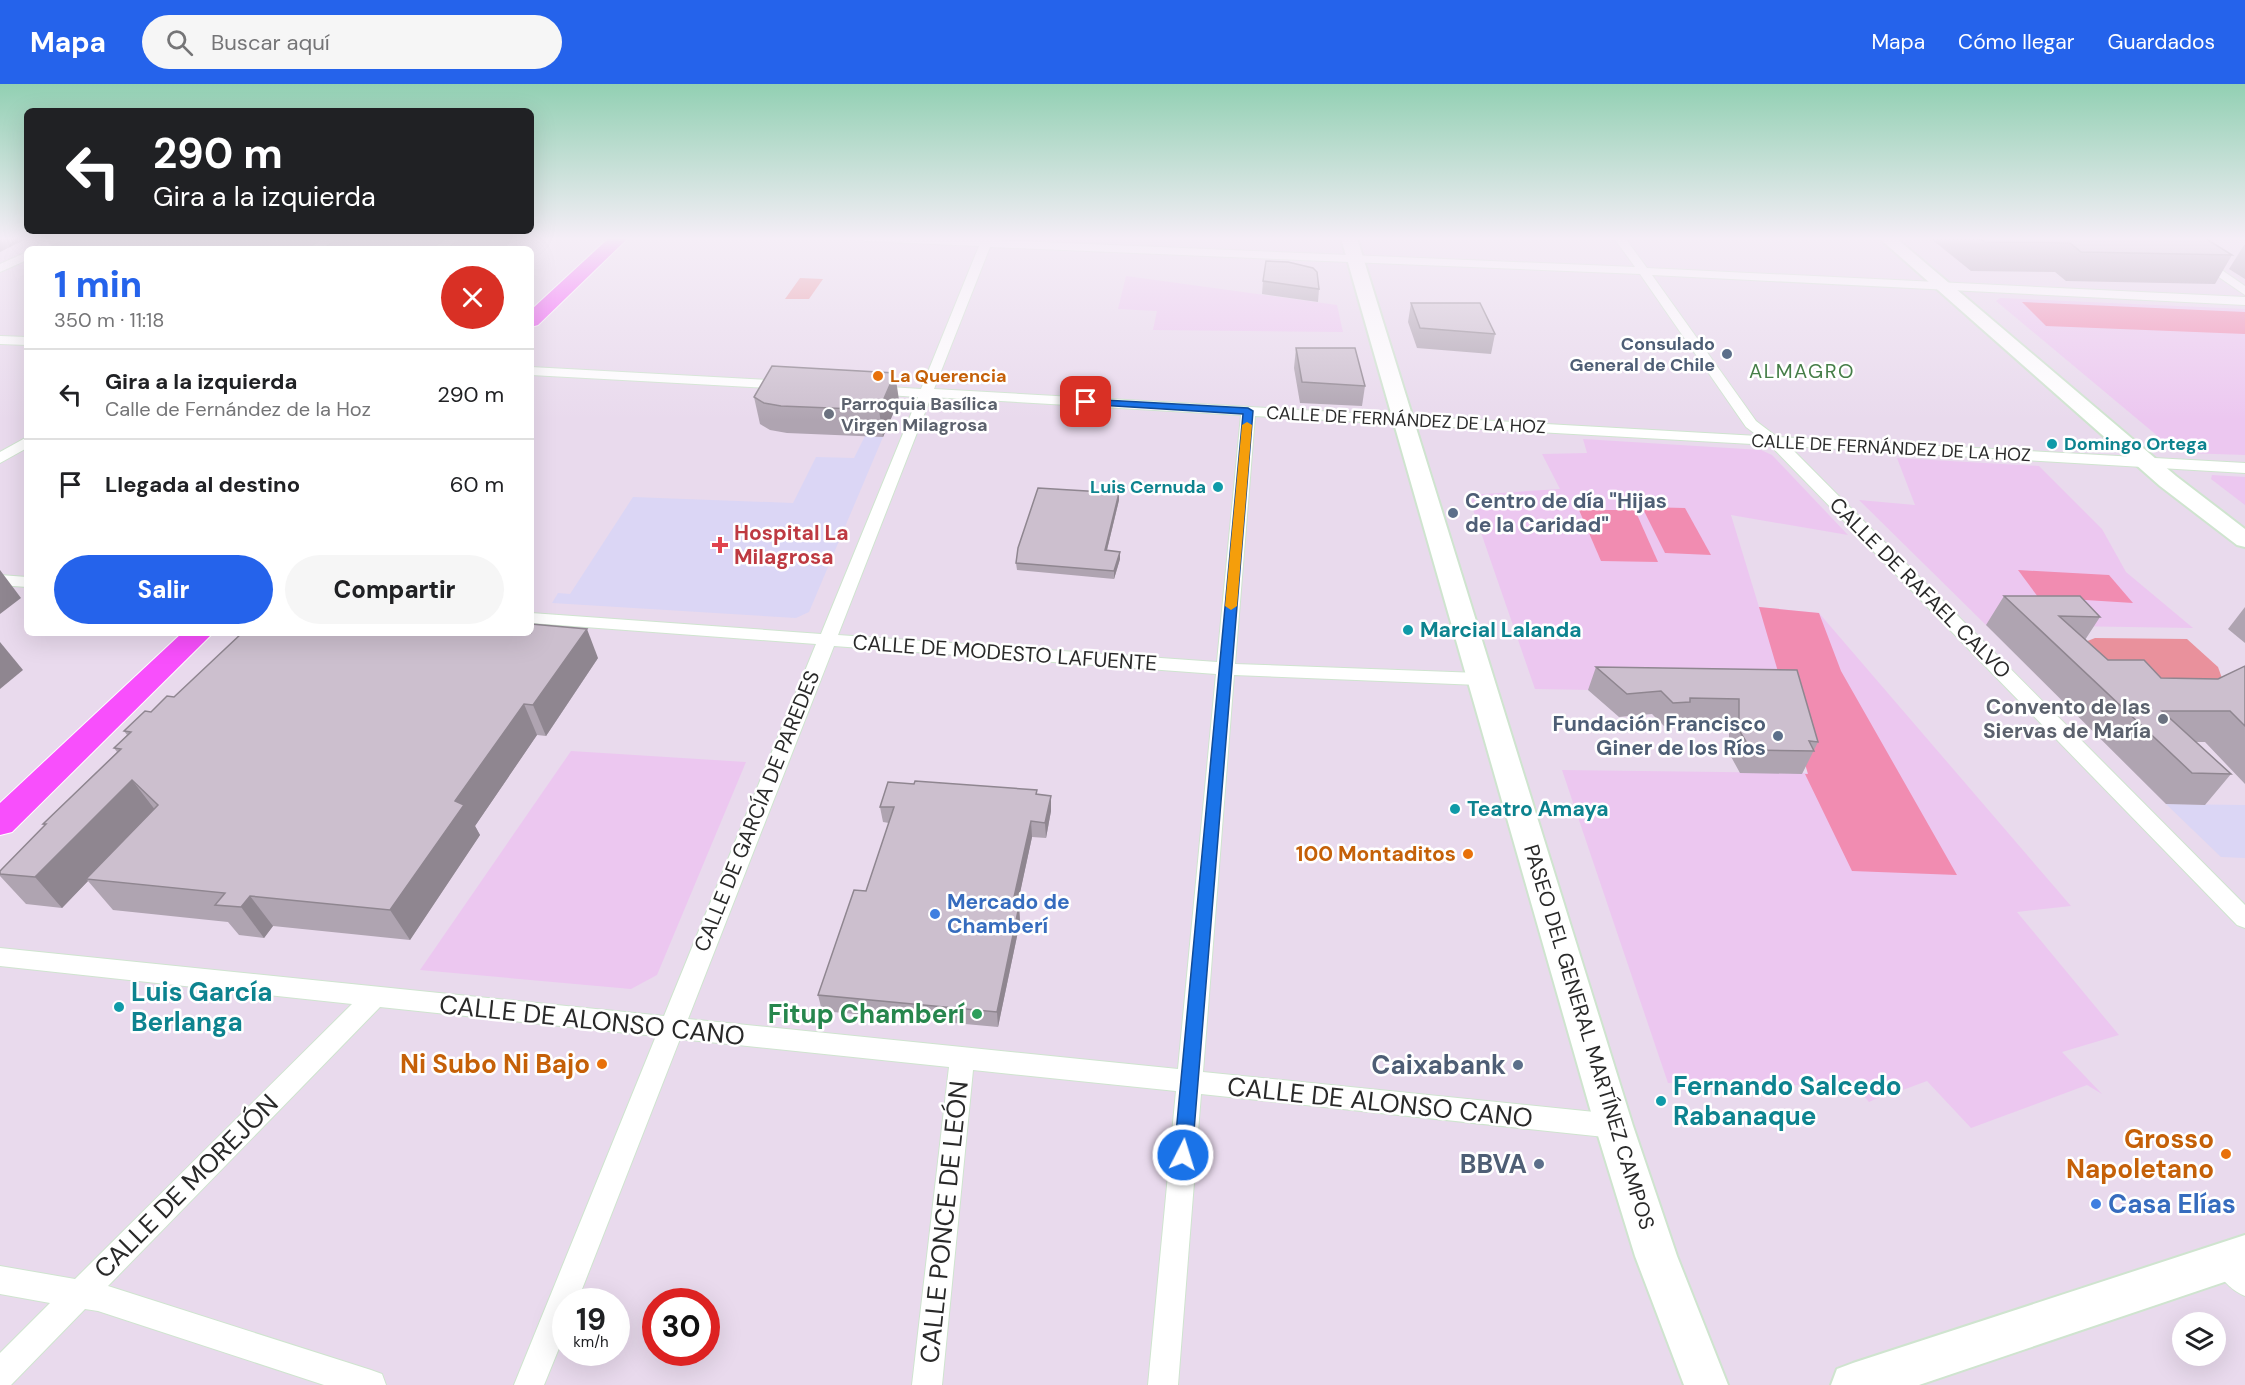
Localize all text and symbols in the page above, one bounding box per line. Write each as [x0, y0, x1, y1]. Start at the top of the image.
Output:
search box [142, 15, 562, 69]
text: Mapa [30, 24, 106, 61]
icon: search [163, 26, 196, 59]
text: Buscar aquí [211, 28, 330, 57]
text: Mapa [1871, 28, 1925, 56]
text: Cómo llegar [1958, 28, 2075, 56]
text: Guardados [2108, 28, 2215, 56]
text: 290 m [153, 126, 283, 181]
icon: left [54, 132, 132, 210]
text: Gira a la izquierda [153, 179, 376, 214]
text: 1 min [54, 261, 142, 308]
button: close [441, 266, 504, 329]
text: 350 m · 11:18 [54, 307, 164, 333]
place label: Consulado General de Chile [1569, 332, 1715, 377]
marker: Consulado General de Chile [1720, 347, 1734, 361]
district label: ALMAGRO [1749, 358, 1855, 384]
place label: La Querencia [890, 364, 1006, 388]
text: Gira a la izquierda [105, 367, 297, 396]
marker: La Querencia [871, 369, 885, 383]
pin [1060, 376, 1111, 427]
icon: left [54, 378, 87, 411]
text: 290 m [437, 380, 504, 409]
icon: arrive [1069, 385, 1102, 418]
place label: Parroquia Basílica Virgen Milagrosa [841, 392, 998, 437]
text: Calle de Fernández de la Hoz [105, 396, 371, 422]
street label: CALLE DE FERNÁNDEZ DE LA HOZ [1266, 401, 1546, 439]
marker: Parroquia Basílica Virgen Milagrosa [822, 407, 836, 421]
street label: CALLE DE FERNÁNDEZ DE LA HOZ [1751, 429, 2031, 467]
place label: Domingo Ortega [2064, 432, 2207, 456]
marker: Domingo Ortega [2045, 437, 2059, 451]
icon: arrive [54, 468, 87, 501]
text: Llegada al destino [105, 470, 300, 499]
text: 60 m [450, 470, 504, 499]
place label: Luis Cernuda [1090, 475, 1206, 499]
marker: Luis Cernuda [1211, 480, 1225, 494]
place label: Centro de día "Hijas de la Caridad" [1465, 487, 1667, 539]
street label: CALLE DE RAFAEL CALVO [1823, 491, 2017, 685]
marker: Centro de día "Hijas de la Caridad" [1446, 506, 1460, 520]
place label: Hospital La Milagrosa [734, 519, 848, 571]
marker: Hospital La Milagrosa [711, 536, 729, 554]
button: Salir [54, 555, 273, 624]
button: Compartir [285, 555, 504, 624]
place label: Marcial Lalanda [1420, 616, 1582, 644]
marker: Marcial Lalanda [1401, 623, 1415, 637]
street label: CALLE DE MODESTO LAFUENTE [852, 628, 1158, 678]
street label: CALLE DE GARCÍA DE PAREDES [688, 666, 826, 956]
place label: Convento de las Siervas de María [1983, 693, 2151, 745]
place label: Fundación Francisco Giner de los Ríos [1552, 710, 1766, 762]
marker: Convento de las Siervas de María [2156, 712, 2170, 726]
marker: Fundación Francisco Giner de los Ríos [1771, 729, 1785, 743]
place label: Teatro Amaya [1467, 795, 1608, 823]
marker: Teatro Amaya [1448, 802, 1462, 816]
place label: 100 Montaditos [1296, 840, 1456, 868]
street label: PASEO DEL GENERAL MARTÍNEZ CAMPOS [1517, 841, 1661, 1233]
marker: 100 Montaditos [1461, 847, 1475, 861]
place label: Mercado de Chamberí [947, 888, 1070, 940]
marker: Mercado de Chamberí [928, 907, 942, 921]
place label: Luis García Berlanga [131, 975, 272, 1039]
street label: CALLE DE ALONSO CANO [438, 987, 746, 1053]
place label: Fitup Chamberí [768, 997, 965, 1031]
marker: Luis García Berlanga [112, 1000, 126, 1014]
marker: Fitup Chamberí [970, 1007, 984, 1021]
place label: Ni Subo Ni Bajo [400, 1047, 590, 1081]
place label: Caixabank [1371, 1048, 1506, 1082]
marker: Ni Subo Ni Bajo [595, 1057, 609, 1071]
marker: Caixabank [1511, 1058, 1525, 1072]
street label: CALLE DE ALONSO CANO [1226, 1069, 1534, 1135]
place label: Fernando Salcedo Rabanaque [1673, 1069, 1902, 1133]
street label: CALLE PONCE DE LEÓN [912, 1079, 976, 1365]
street label: CALLE DE MOREJÓN [87, 1087, 285, 1285]
marker: Fernando Salcedo Rabanaque [1654, 1094, 1668, 1108]
place label: Grosso Napoletano [2066, 1122, 2214, 1186]
position arrow [1151, 1123, 1215, 1187]
place label: BBVA [1460, 1147, 1527, 1181]
marker: Grosso Napoletano [2219, 1147, 2233, 1161]
marker: BBVA [1532, 1157, 1546, 1171]
place label: Casa Elías [2108, 1187, 2236, 1221]
marker: Casa Elías [2089, 1197, 2103, 1211]
speed limit sign: 30 [642, 1288, 720, 1366]
text: 19 [576, 1300, 606, 1339]
map controls [2172, 1312, 2226, 1366]
button: layers [2172, 1312, 2226, 1366]
text: km/h [573, 1332, 609, 1352]

